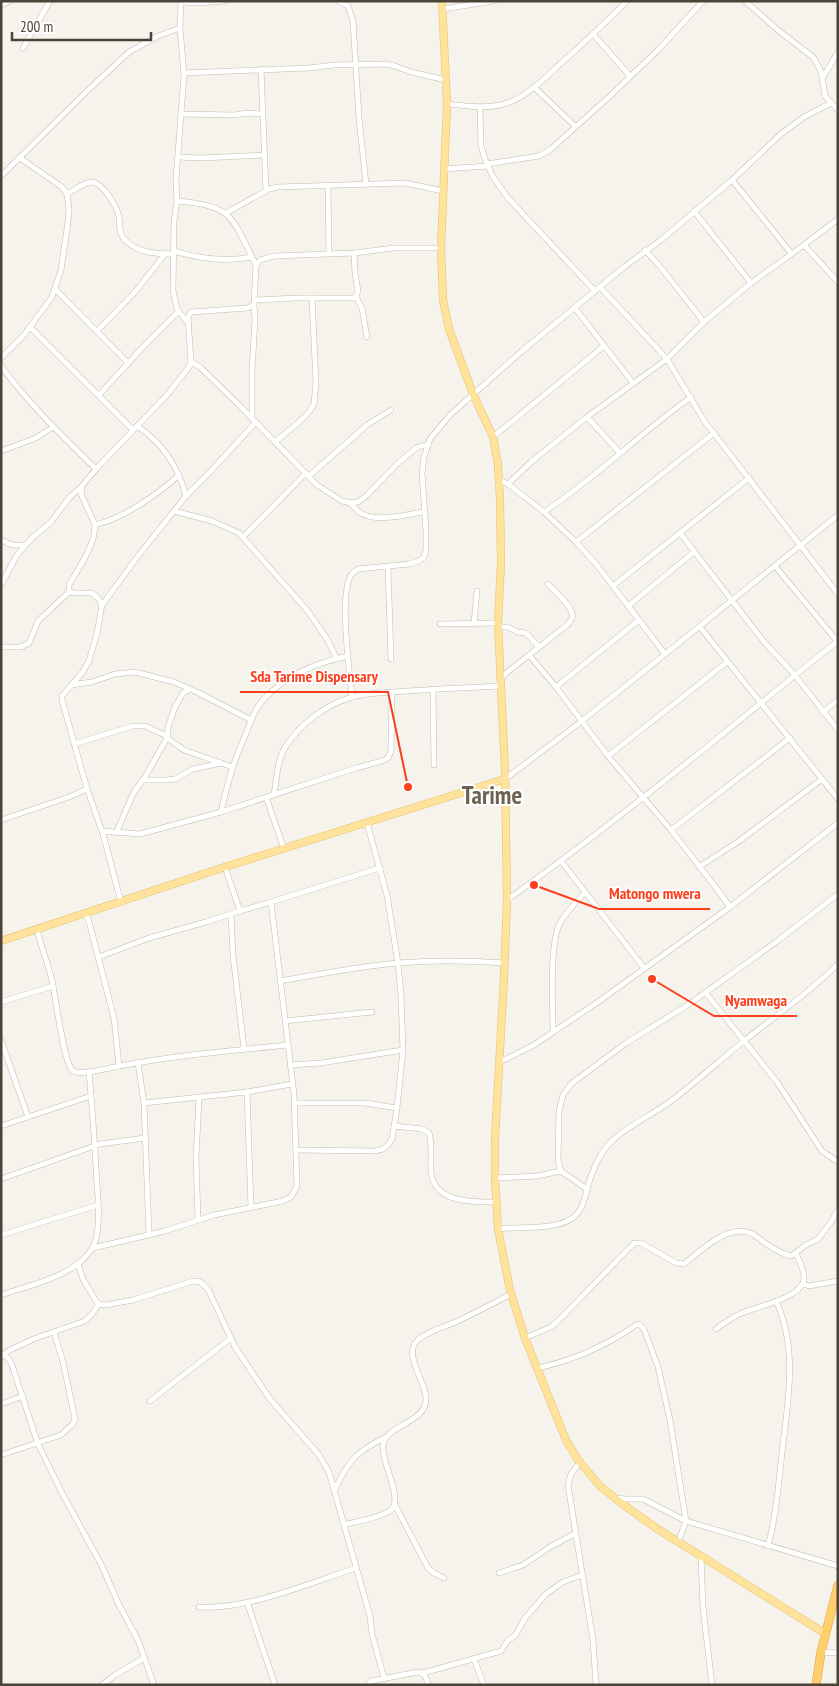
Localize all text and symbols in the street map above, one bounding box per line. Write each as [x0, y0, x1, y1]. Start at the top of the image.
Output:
scale bar [12, 10, 151, 42]
text: 200 m [20, 17, 53, 36]
callout: Sda Tarime Dispensary [240, 661, 388, 692]
text: Sda Tarime Dispensary [250, 666, 378, 686]
district label: Tarime [462, 779, 522, 811]
callout: Matongo mwera [599, 878, 710, 909]
text: Matongo mwera [609, 883, 701, 903]
callout: Nyamwaga [714, 985, 797, 1016]
text: Nyamwaga [725, 990, 787, 1010]

